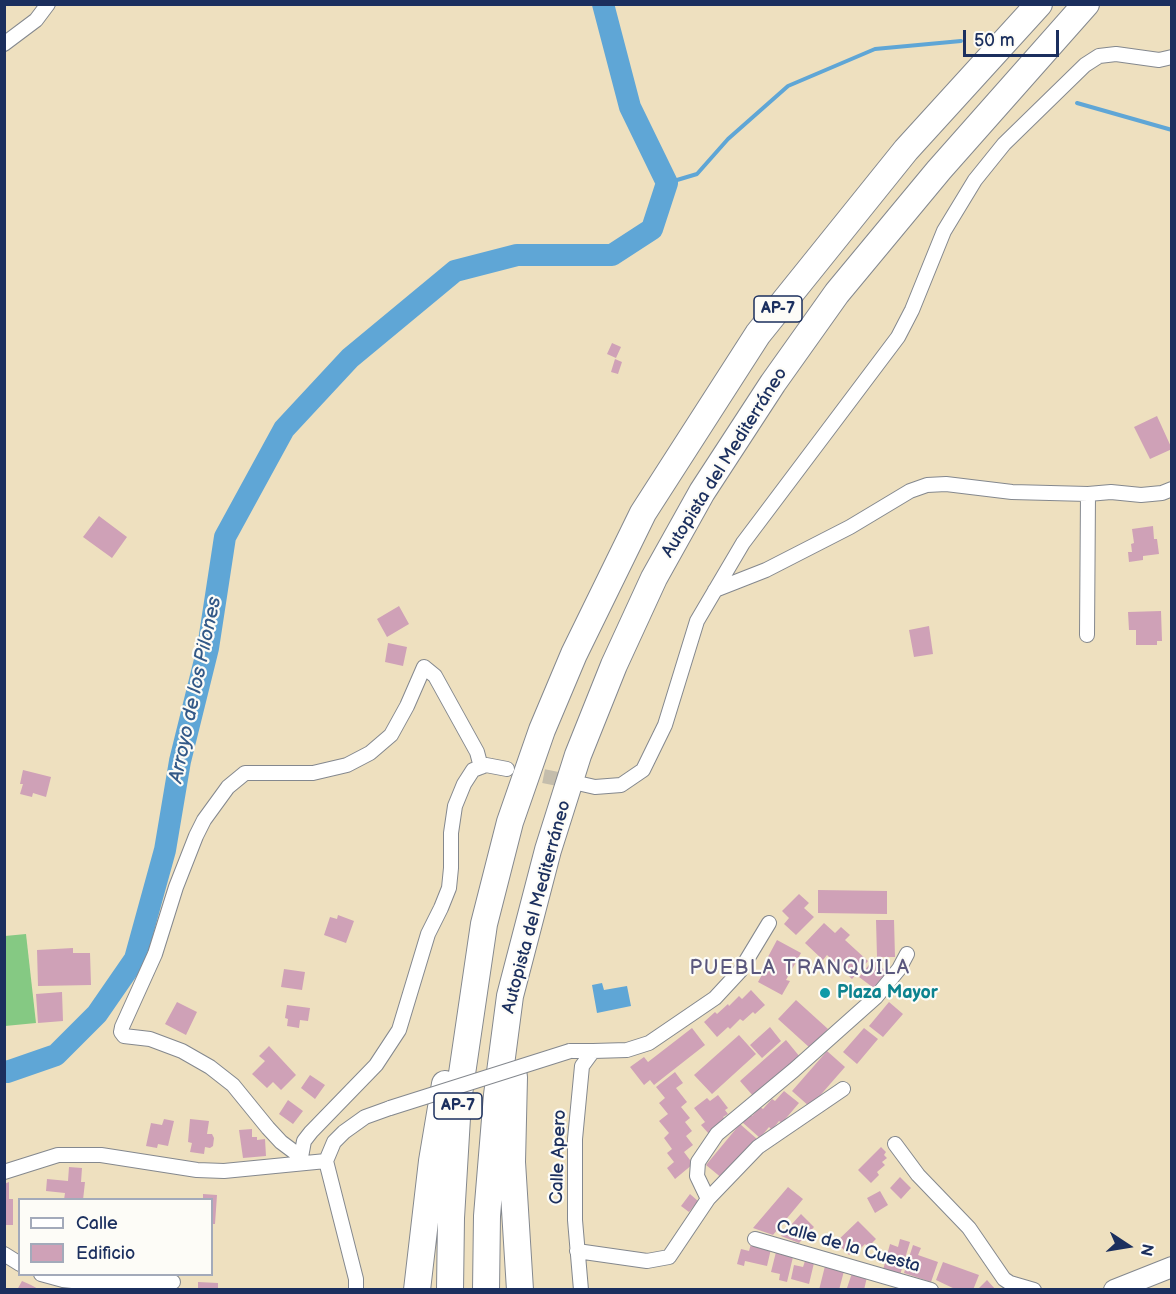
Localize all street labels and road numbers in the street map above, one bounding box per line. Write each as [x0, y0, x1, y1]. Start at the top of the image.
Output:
road number: AP-7 [754, 296, 802, 322]
street label: Autopista del Mediterráneo [658, 364, 792, 562]
street label: Autopista del Mediterráneo [498, 798, 576, 1016]
road number: AP-7 [434, 1093, 482, 1119]
street label: Calle Apero [547, 1109, 571, 1205]
street label: Calle de la Cuesta [774, 1216, 922, 1278]

